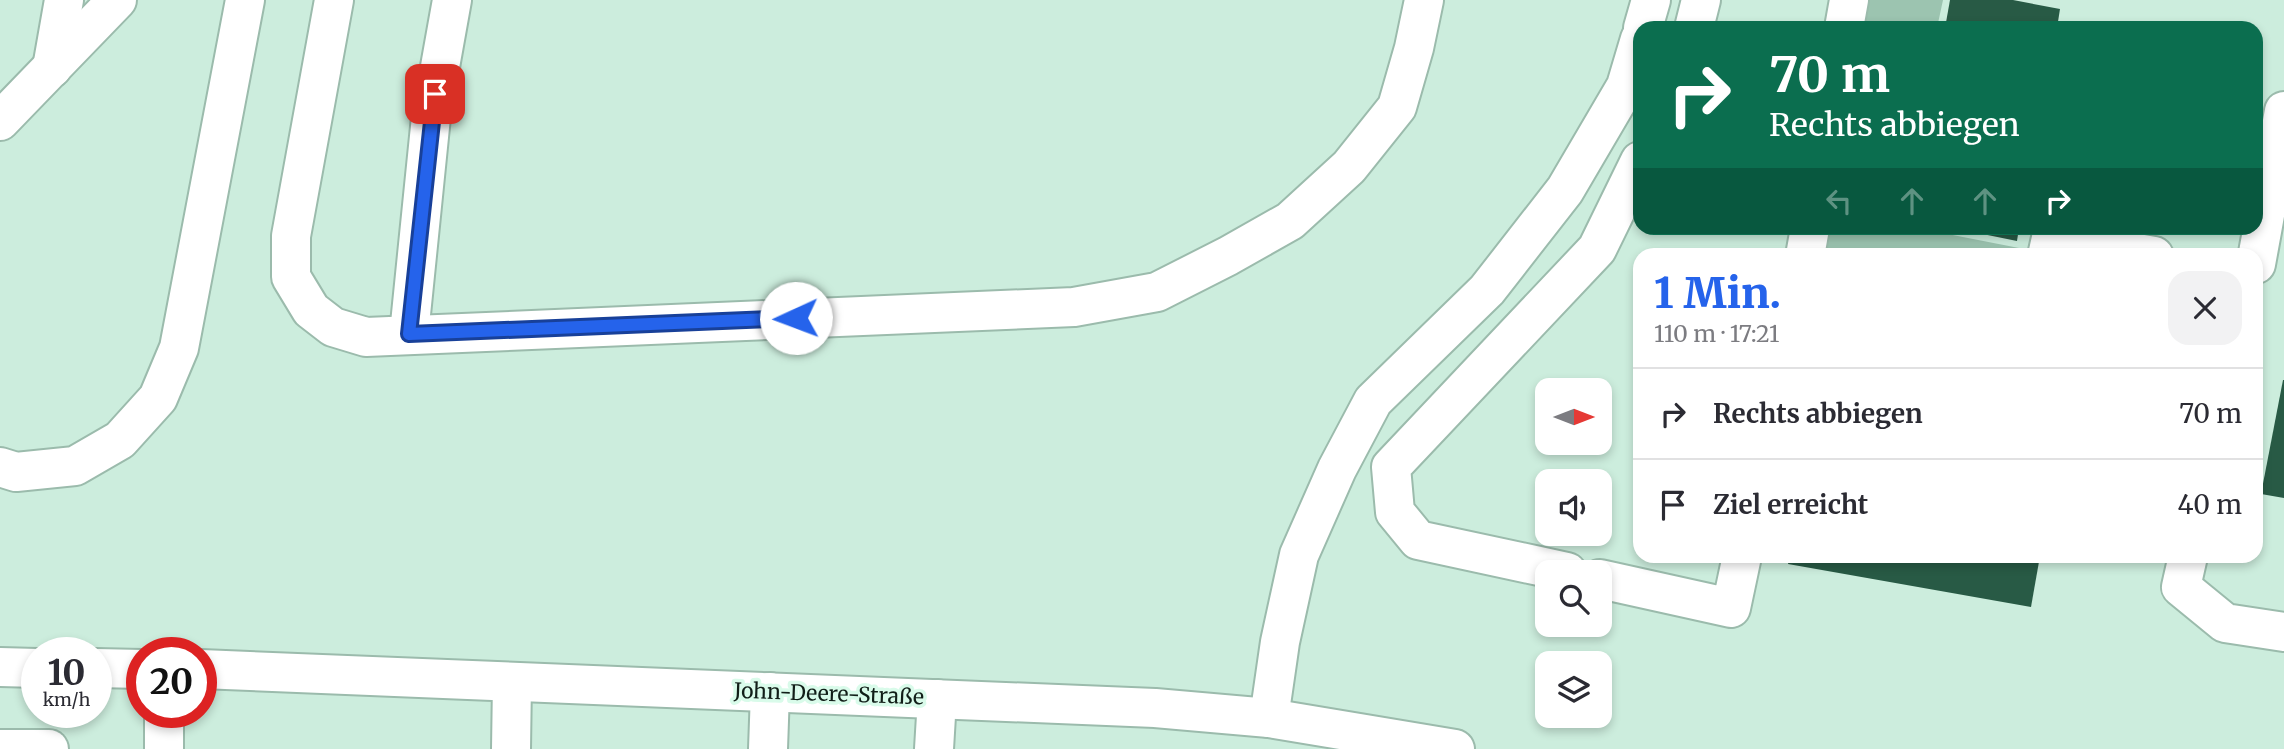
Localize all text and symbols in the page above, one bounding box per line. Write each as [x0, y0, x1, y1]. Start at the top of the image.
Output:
text: 70 m [1769, 44, 1890, 105]
icon: right [1654, 49, 1745, 140]
pin [405, 64, 465, 124]
icon: arrive [416, 75, 454, 113]
text: Rechts abbiegen [1769, 105, 2020, 145]
icon: left [1820, 182, 1858, 220]
icon: ahead [1893, 182, 1931, 220]
icon: ahead [1966, 182, 2004, 220]
icon: right [2039, 182, 2077, 220]
text: 1 Min. [1654, 267, 1781, 319]
button: close [2168, 271, 2242, 345]
position arrow [759, 281, 833, 355]
text: 110 m · 17:21 [1654, 319, 1779, 348]
north arrow [1535, 378, 1612, 455]
map controls [1535, 378, 1612, 728]
icon: right [1654, 395, 1692, 433]
text: Rechts abbiegen [1713, 397, 1923, 430]
text: 70 m [2179, 397, 2242, 430]
button: sound [1535, 469, 1612, 546]
icon: arrive [1654, 486, 1692, 524]
text: Ziel erreicht [1713, 488, 1868, 521]
text: 40 m [2178, 488, 2242, 521]
button: search [1535, 560, 1612, 637]
speed limit sign: 20 [126, 637, 217, 728]
text: 10 [48, 651, 85, 695]
button: layers [1535, 651, 1612, 728]
street label: John-Deere-Straße [733, 677, 925, 710]
text: km/h [43, 688, 90, 711]

